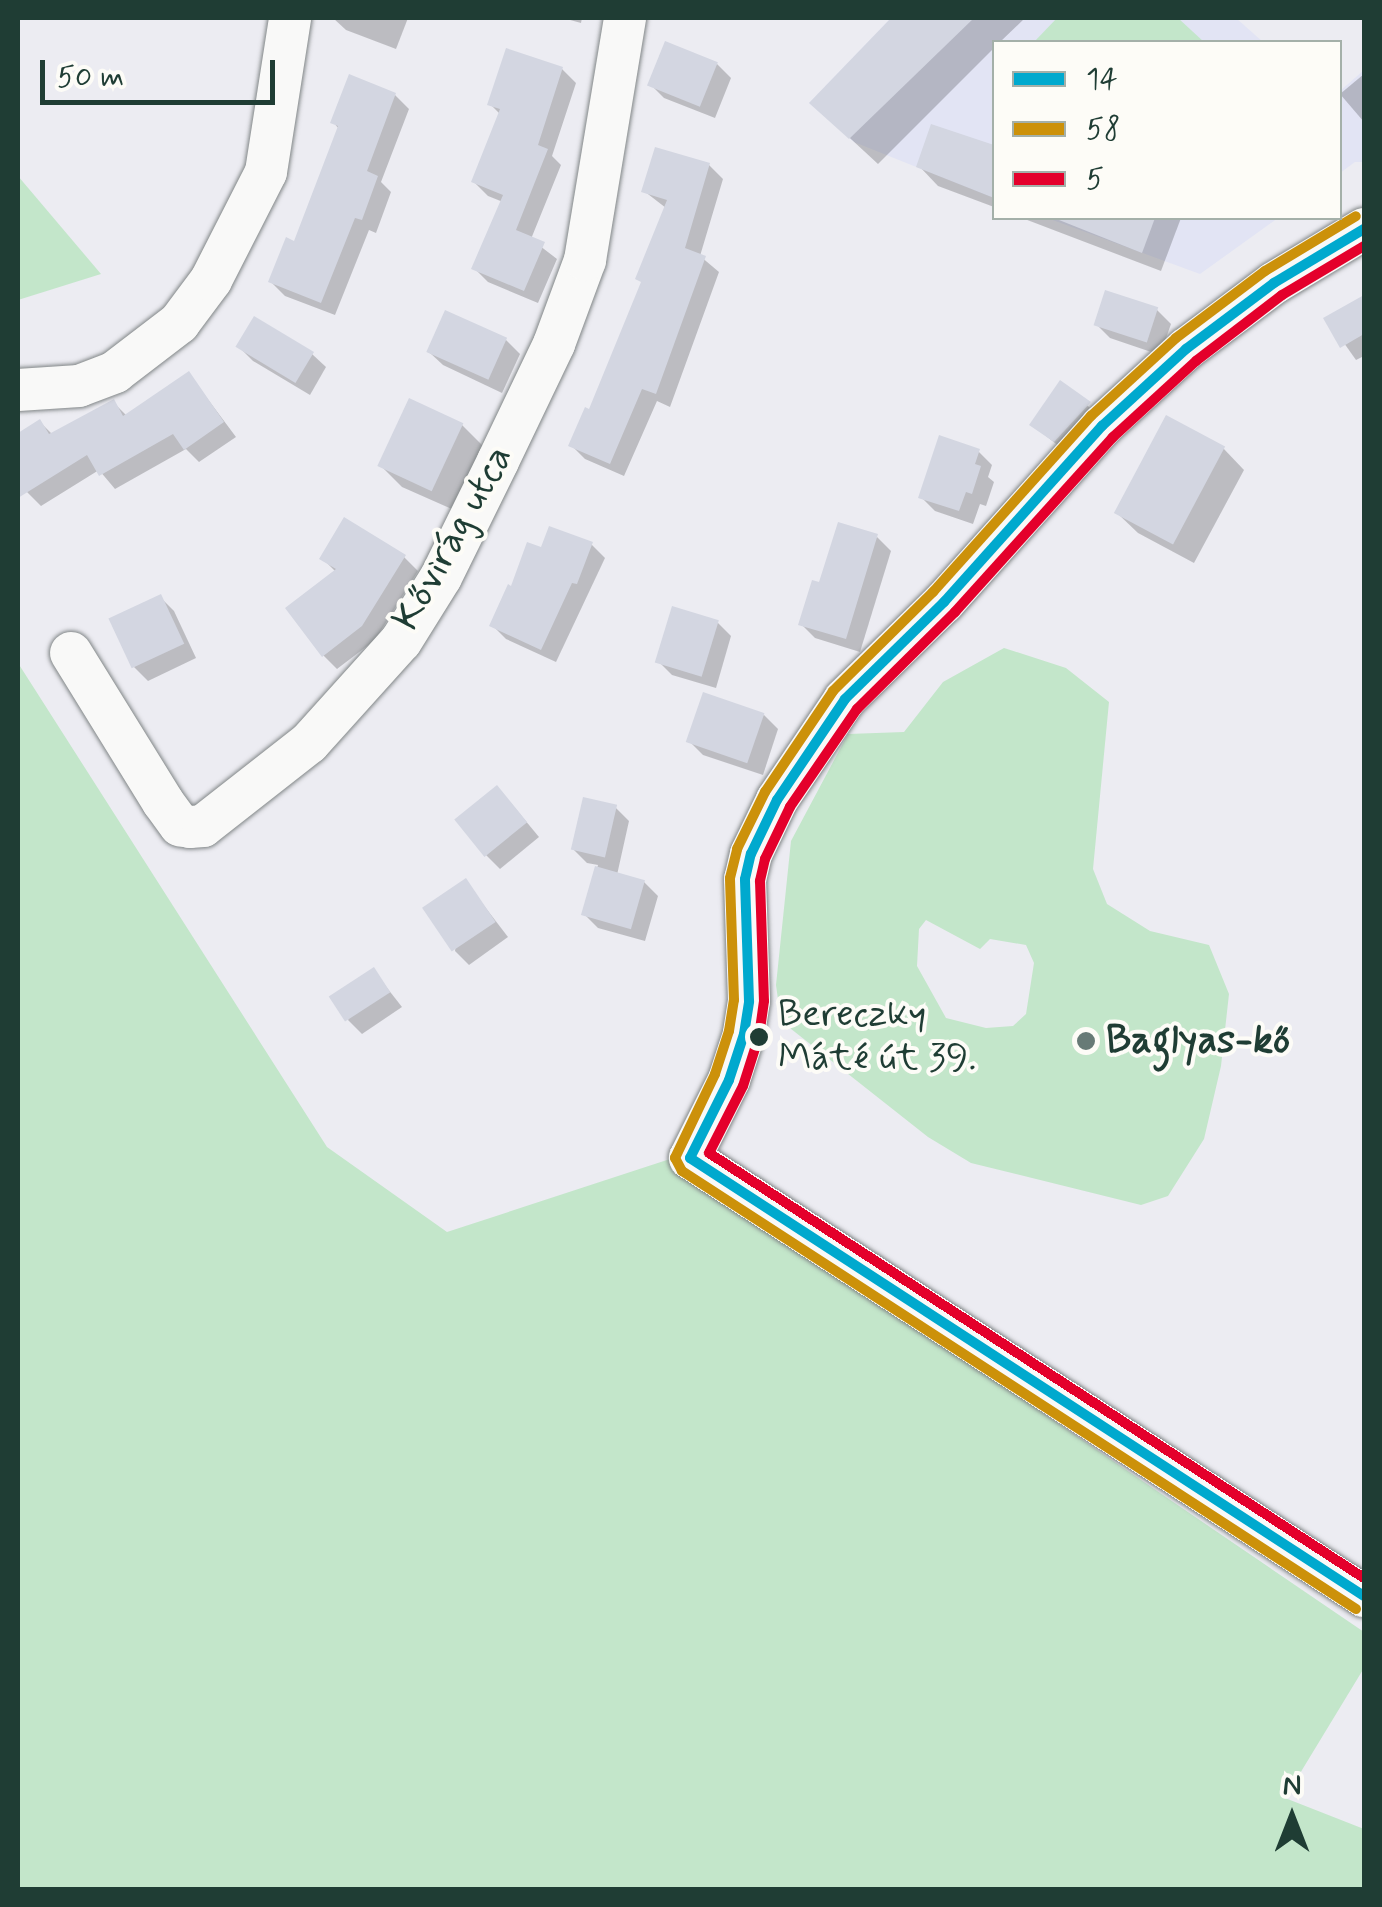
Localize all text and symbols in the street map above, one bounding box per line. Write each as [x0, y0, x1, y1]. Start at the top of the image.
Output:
scale bar [45, 40, 280, 102]
legend [992, 40, 1342, 220]
text: 50 m [57, 58, 124, 97]
text: 14 [1086, 60, 1118, 99]
text: 58 [1086, 110, 1120, 149]
text: 5 [1086, 160, 1104, 199]
street label: Kővirág utca [380, 432, 526, 644]
place label: Bereczky Máté út 39. [778, 992, 976, 1082]
place label: Baglyas-kő [1106, 1017, 1290, 1065]
marker: Bereczky Máté út 39. [749, 1027, 769, 1047]
marker: Baglyas-kő [1075, 1030, 1097, 1052]
north arrow [1242, 1767, 1342, 1867]
text: N [1283, 1768, 1301, 1805]

